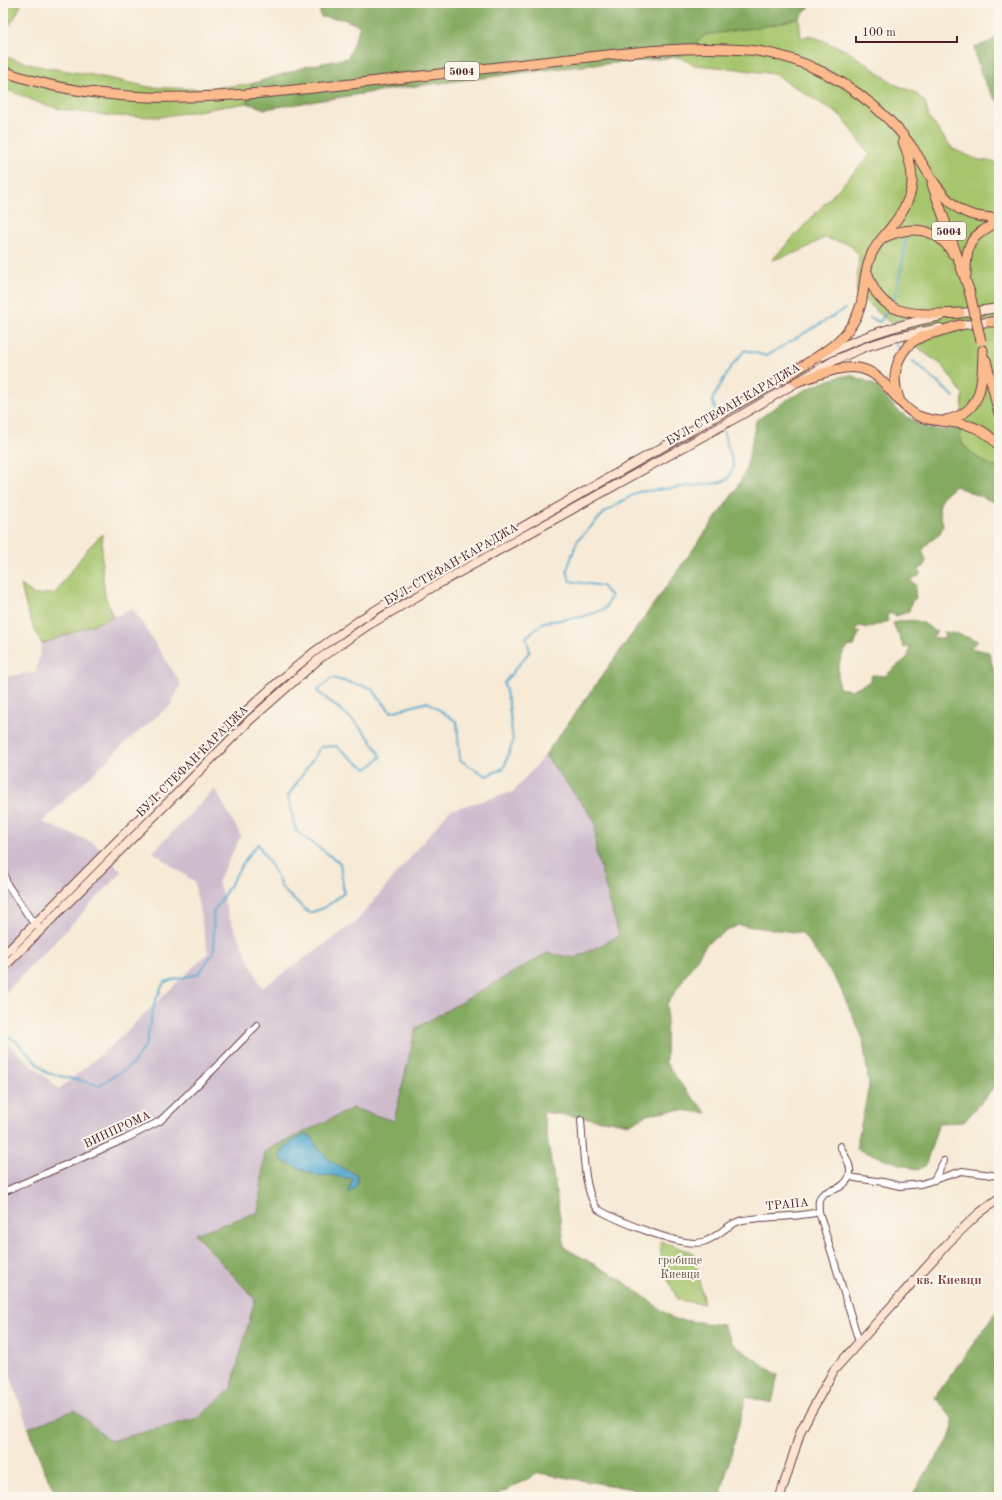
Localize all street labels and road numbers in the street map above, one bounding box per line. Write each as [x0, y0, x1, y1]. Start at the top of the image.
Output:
road number: 5004 [445, 62, 479, 80]
road number: 5004 [932, 222, 966, 240]
street label: БУЛ. СТЕФАН КАРАДЖА [665, 362, 802, 448]
street label: БУЛ. СТЕФАН КАРАДЖА [383, 522, 520, 608]
street label: БУЛ. СТЕФАН КАРАДЖА [135, 704, 251, 820]
street label: ВИНПРОМА [82, 1109, 153, 1151]
street label: ТРАПА [765, 1197, 809, 1213]

